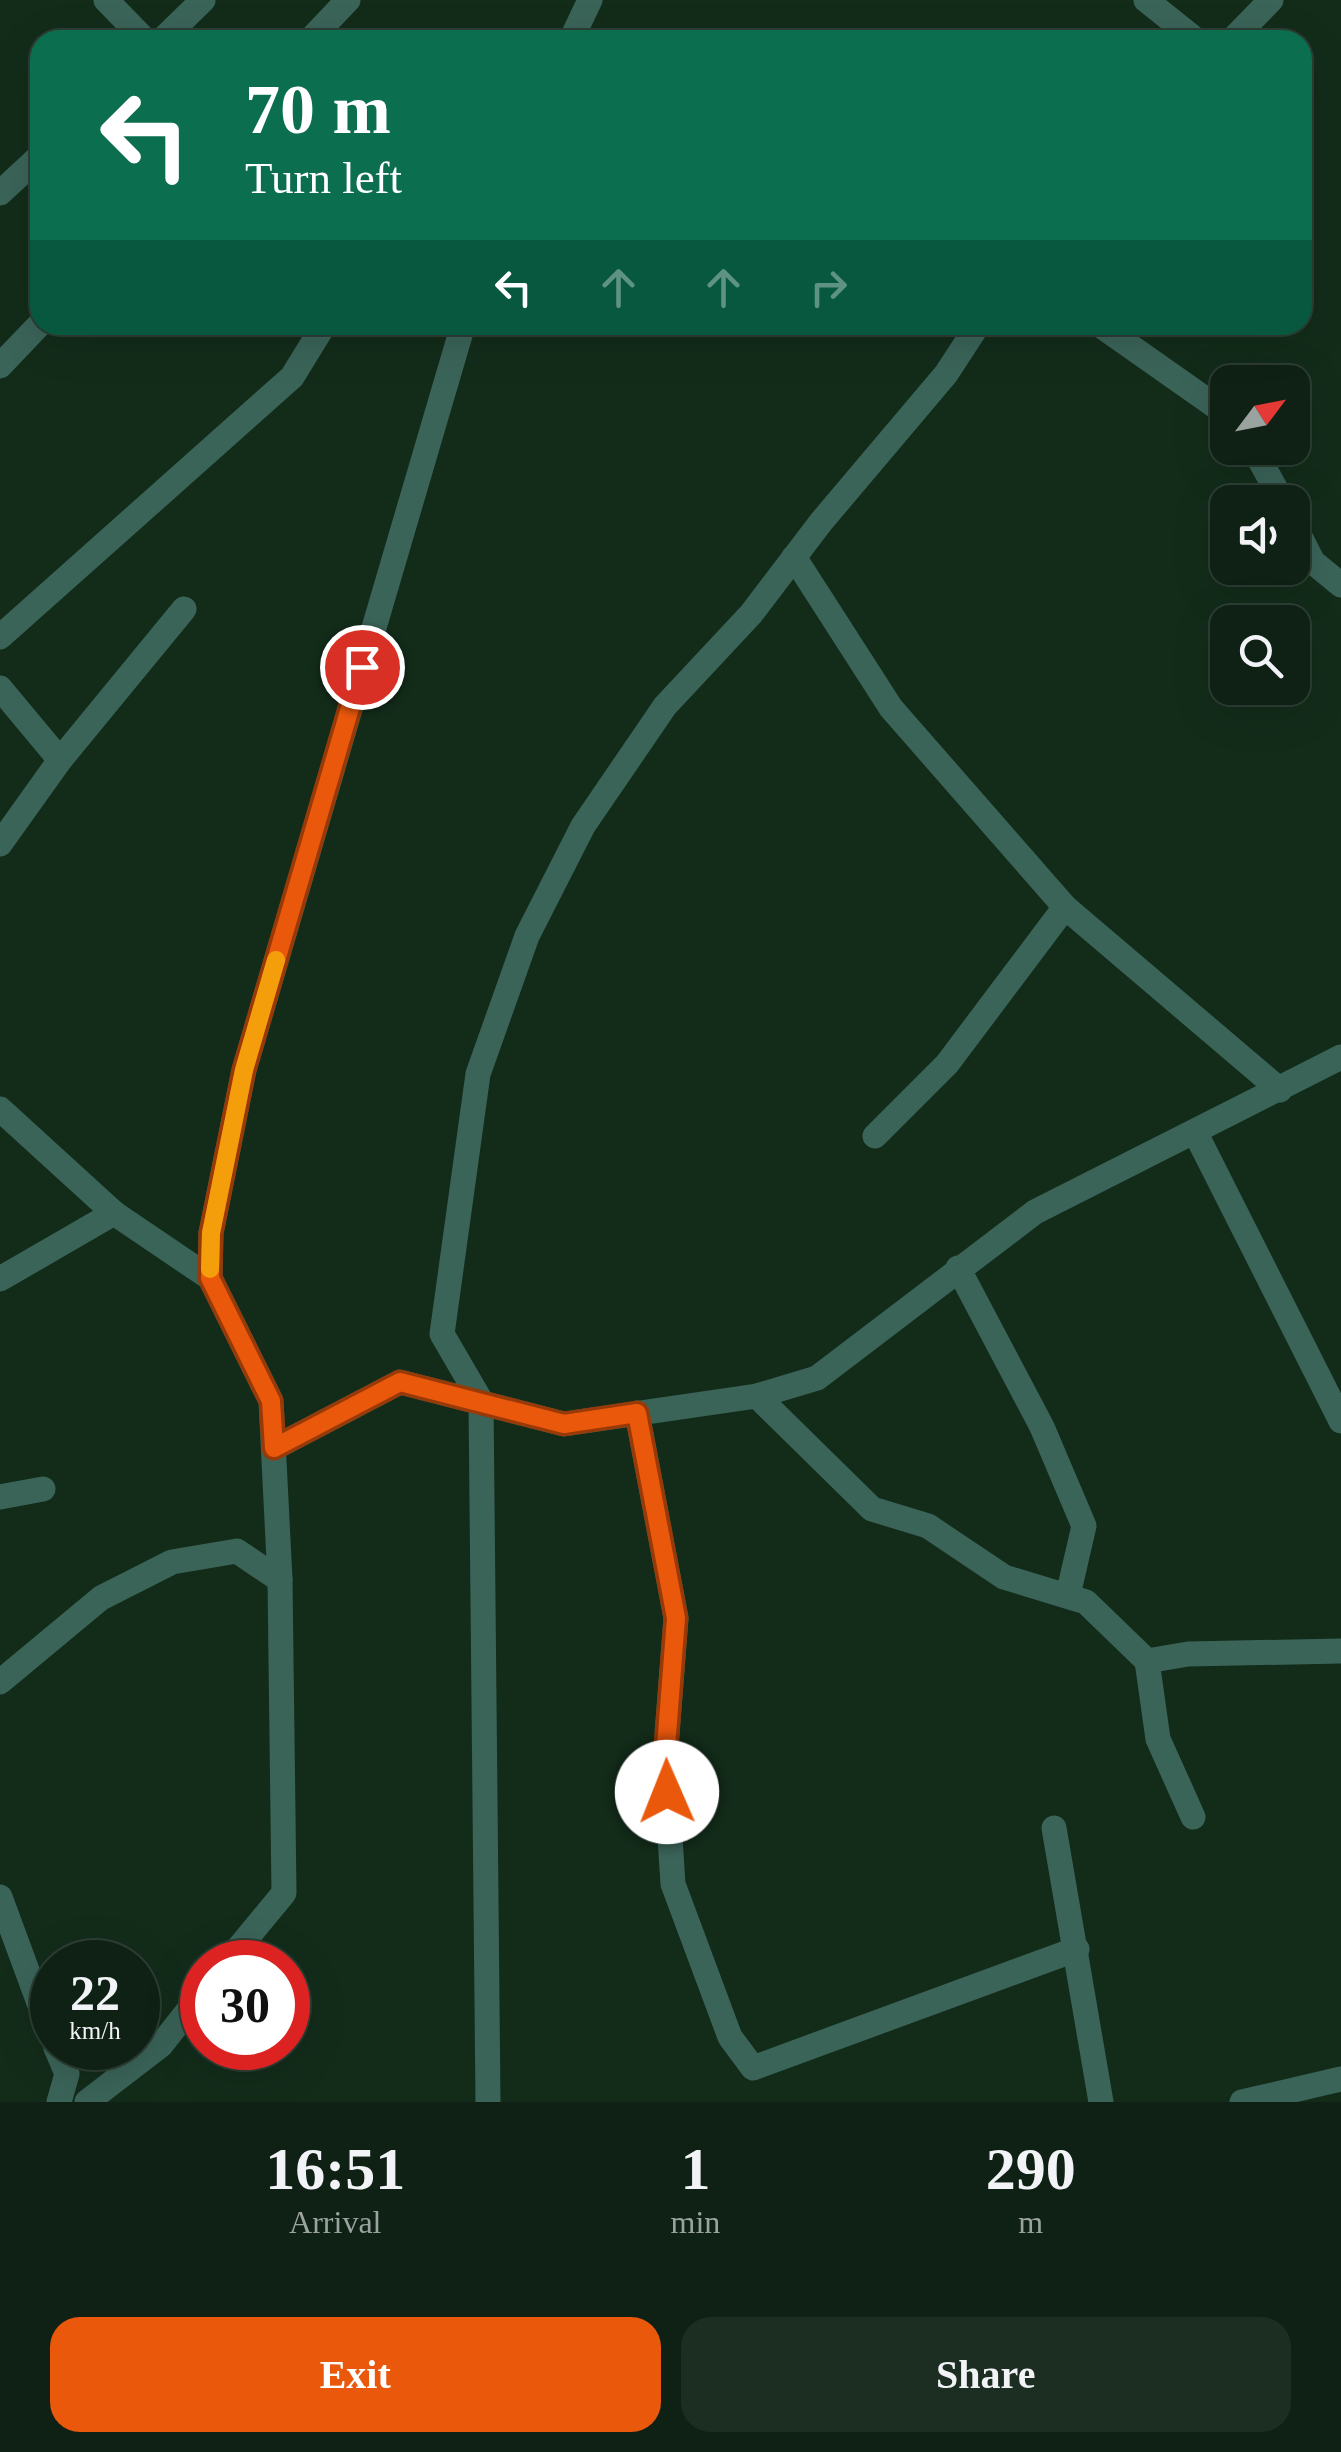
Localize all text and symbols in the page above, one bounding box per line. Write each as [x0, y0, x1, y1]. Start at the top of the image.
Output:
icon: left [80, 70, 210, 200]
text: 70 m [245, 71, 391, 148]
text: Turn left [245, 153, 402, 203]
icon: left [486, 260, 541, 315]
icon: ahead [591, 260, 646, 315]
icon: ahead [696, 260, 751, 315]
icon: right [801, 260, 856, 315]
north arrow [1210, 365, 1310, 465]
map controls [1210, 365, 1310, 705]
button: sound [1210, 485, 1310, 585]
button: search [1210, 605, 1310, 705]
pin [320, 625, 405, 710]
icon: arrive [335, 640, 390, 695]
position arrow [615, 1740, 719, 1844]
speed limit sign: 30 [180, 1940, 310, 2070]
text: 22 [70, 1965, 120, 2021]
text: km/h [69, 2017, 121, 2044]
text: 16:51 [265, 2136, 405, 2202]
text: 1 [680, 2136, 710, 2202]
text: 290 [986, 2136, 1076, 2202]
text: Arrival [289, 2204, 381, 2240]
text: min [671, 2204, 720, 2240]
text: m [1018, 2204, 1043, 2240]
button: Exit [50, 2317, 661, 2432]
button: Share [681, 2317, 1291, 2432]

